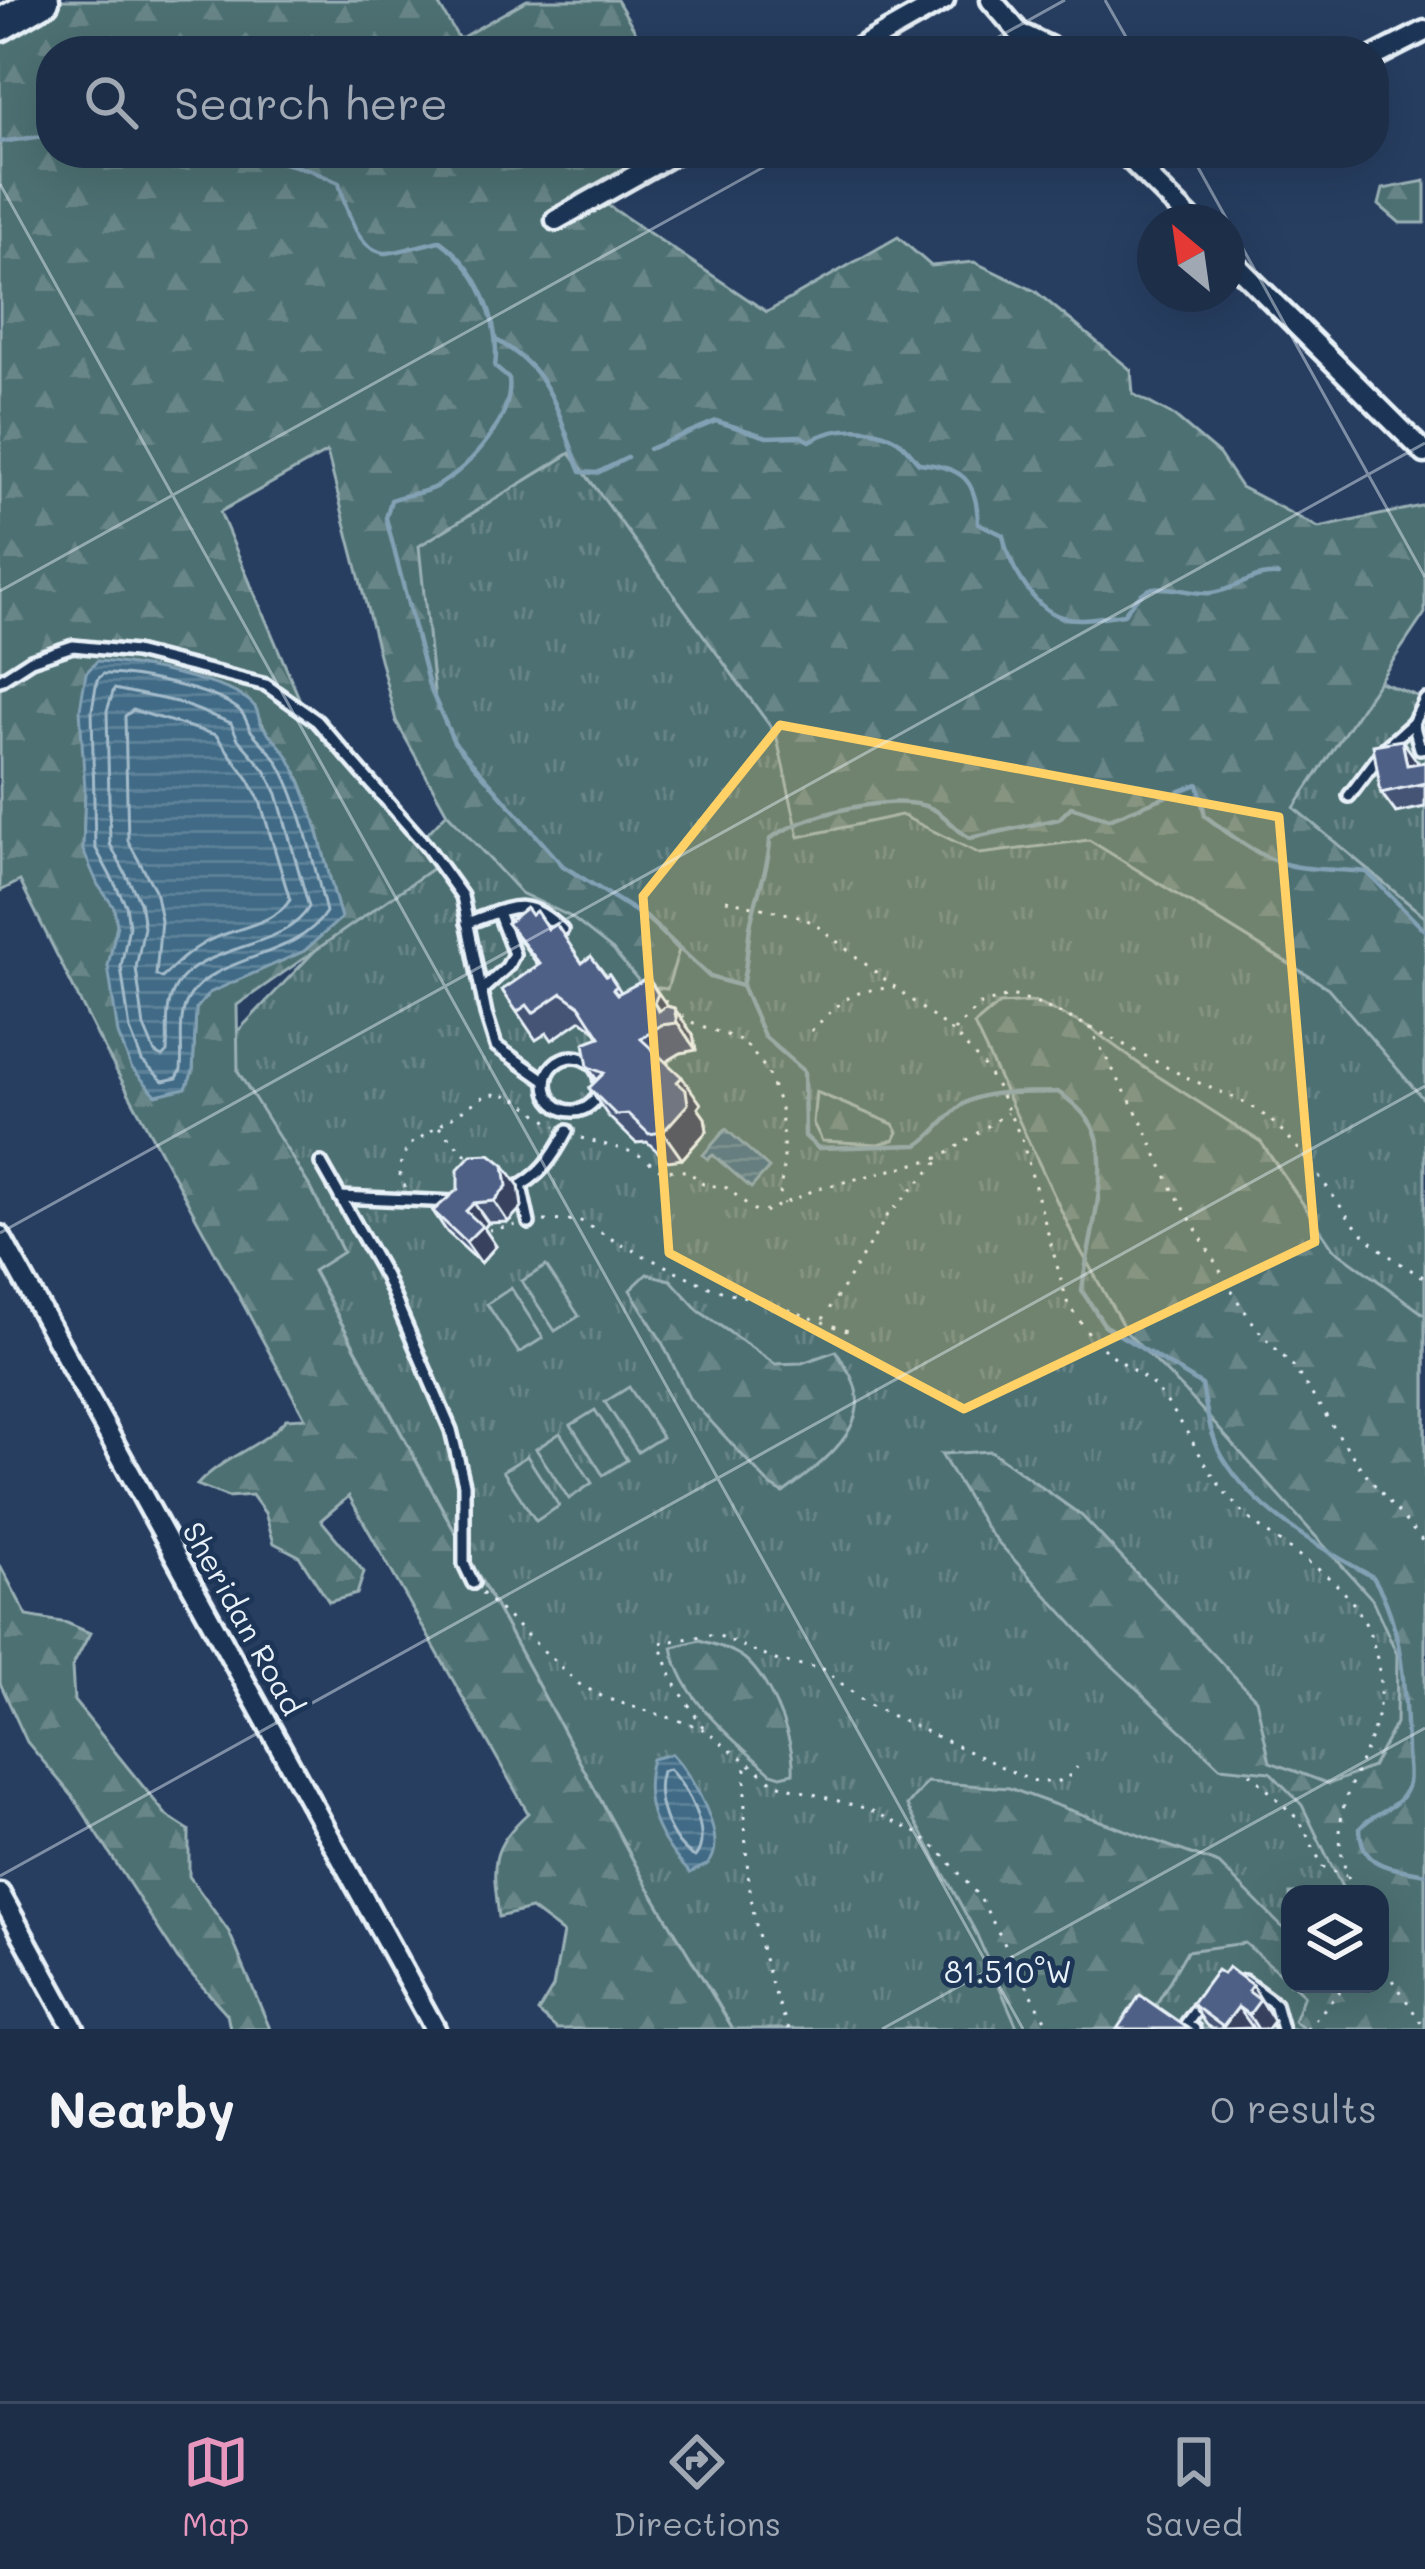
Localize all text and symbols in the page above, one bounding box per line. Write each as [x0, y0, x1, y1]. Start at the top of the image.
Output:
search box [36, 36, 1389, 168]
icon: search [78, 69, 144, 135]
text: Search here [174, 73, 448, 131]
north arrow [1137, 204, 1245, 312]
street label: Sheridan Road [174, 1514, 314, 1722]
map controls [1281, 1885, 1389, 1993]
button: layers [1281, 1885, 1389, 1993]
text: 81.510°W [944, 1951, 1072, 1991]
text: Nearby [48, 2074, 235, 2141]
text: 0 results [1211, 2082, 1377, 2133]
tab: Map [182, 2429, 249, 2544]
tab: Directions [613, 2429, 781, 2544]
tab: Saved [1145, 2429, 1243, 2544]

